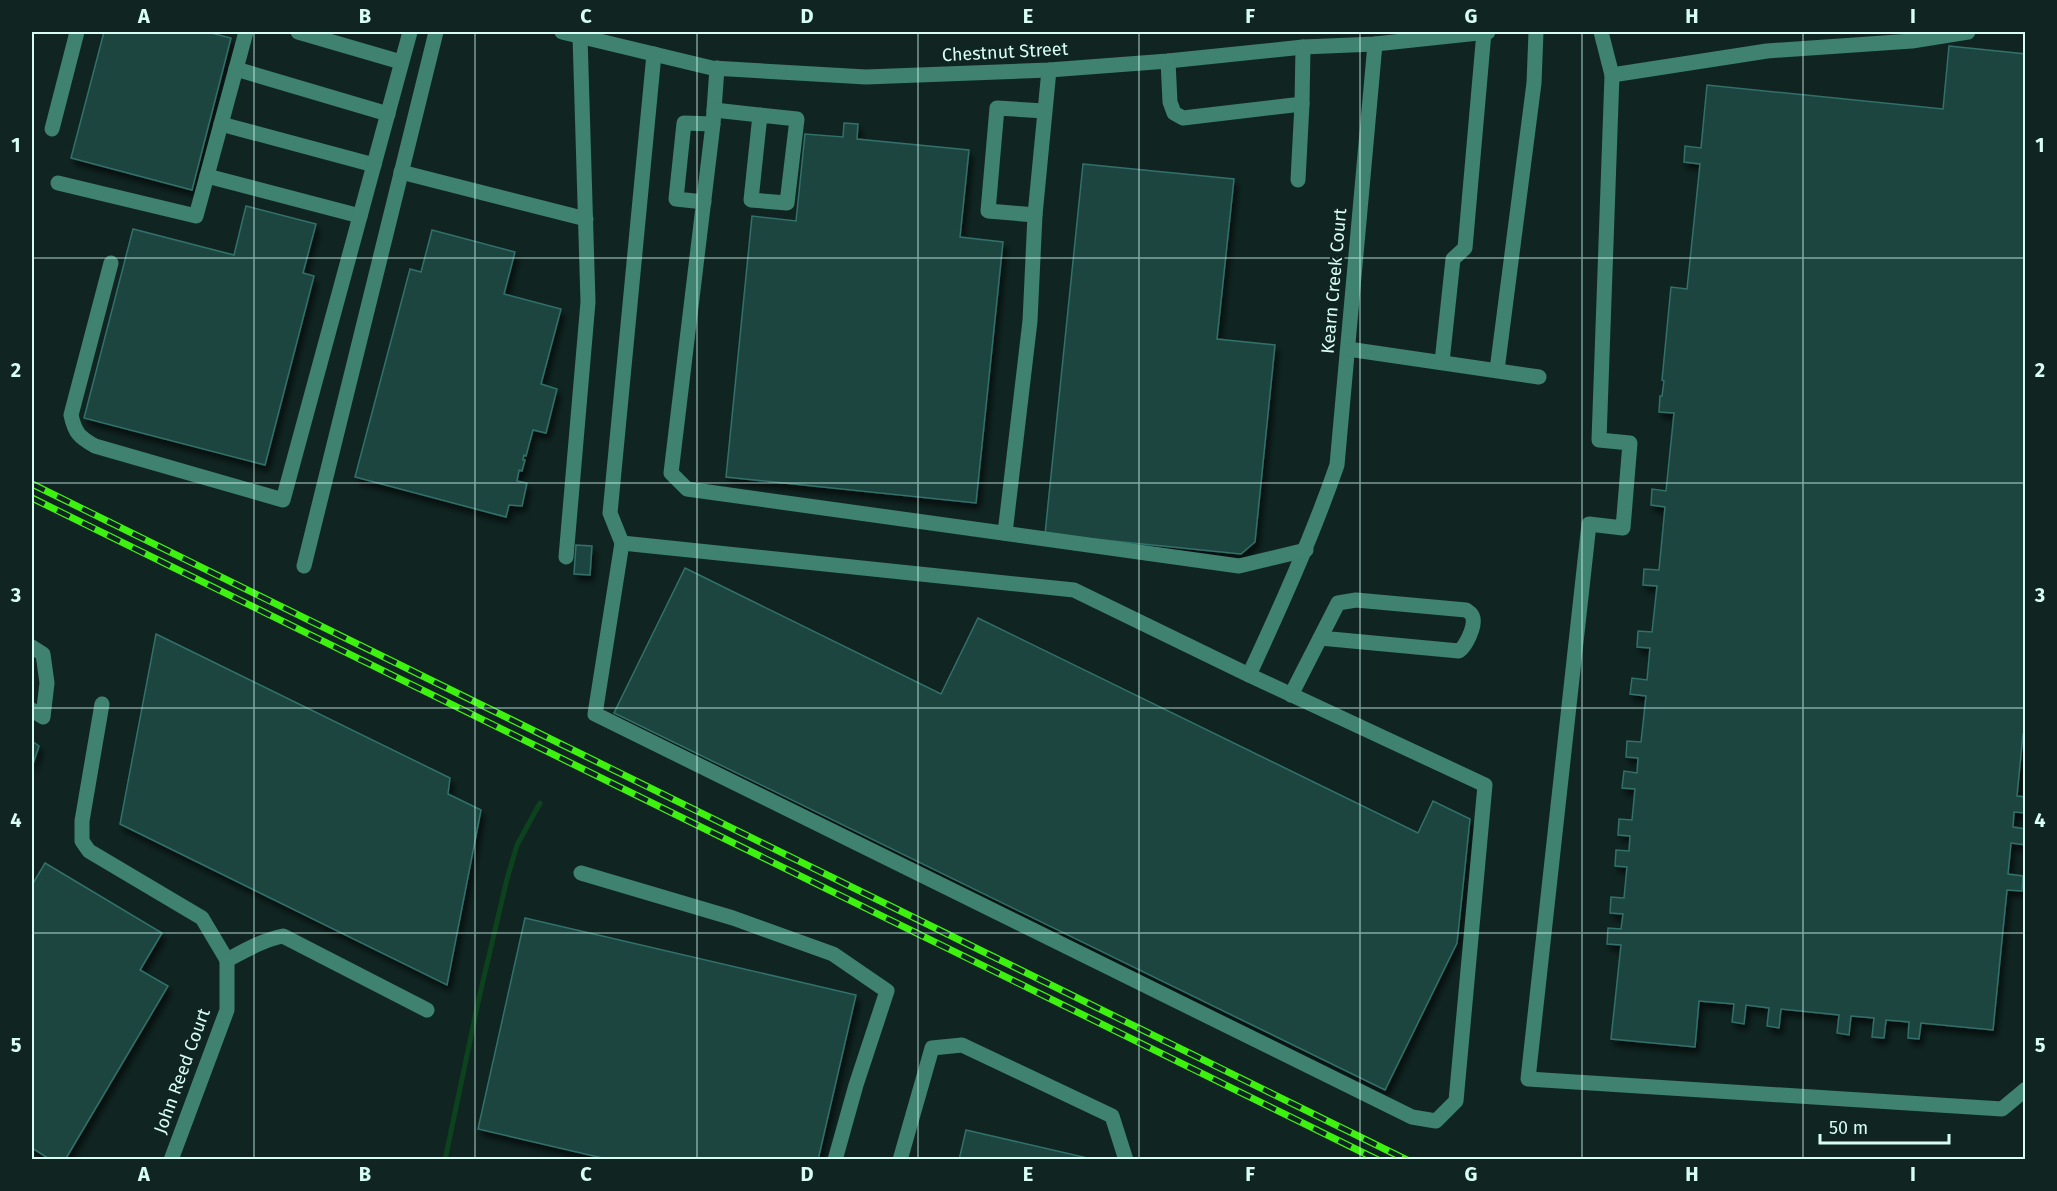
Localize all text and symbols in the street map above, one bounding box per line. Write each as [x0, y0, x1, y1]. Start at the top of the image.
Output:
text: A [137, 4, 151, 28]
text: B [359, 4, 371, 28]
text: C [580, 4, 592, 28]
text: D [800, 4, 814, 28]
text: E [1023, 4, 1033, 28]
text: F [1245, 4, 1255, 28]
text: G [1465, 4, 1477, 28]
text: H [1685, 4, 1699, 28]
text: I [1910, 4, 1916, 28]
street label: Chestnut Street [941, 38, 1069, 66]
text: 1 [11, 133, 21, 157]
text: 1 [2035, 133, 2045, 157]
street label: Kearn Creek Court [1317, 207, 1351, 355]
text: 2 [11, 358, 21, 382]
text: 2 [2035, 358, 2045, 382]
text: 3 [10, 583, 21, 607]
text: 3 [2034, 583, 2045, 607]
text: 4 [10, 808, 22, 832]
text: 4 [2034, 808, 2046, 832]
street label: John Reed Court [149, 1005, 215, 1137]
text: 5 [11, 1033, 22, 1057]
text: 5 [2035, 1033, 2046, 1057]
scale bar [1820, 1107, 1949, 1145]
text: 50 m [1829, 1117, 1868, 1139]
text: A [137, 1162, 151, 1186]
text: B [359, 1162, 371, 1186]
text: C [580, 1162, 592, 1186]
text: D [800, 1162, 814, 1186]
text: E [1023, 1162, 1033, 1186]
text: F [1245, 1162, 1255, 1186]
text: G [1465, 1162, 1477, 1186]
text: H [1685, 1162, 1699, 1186]
text: I [1910, 1162, 1916, 1186]

